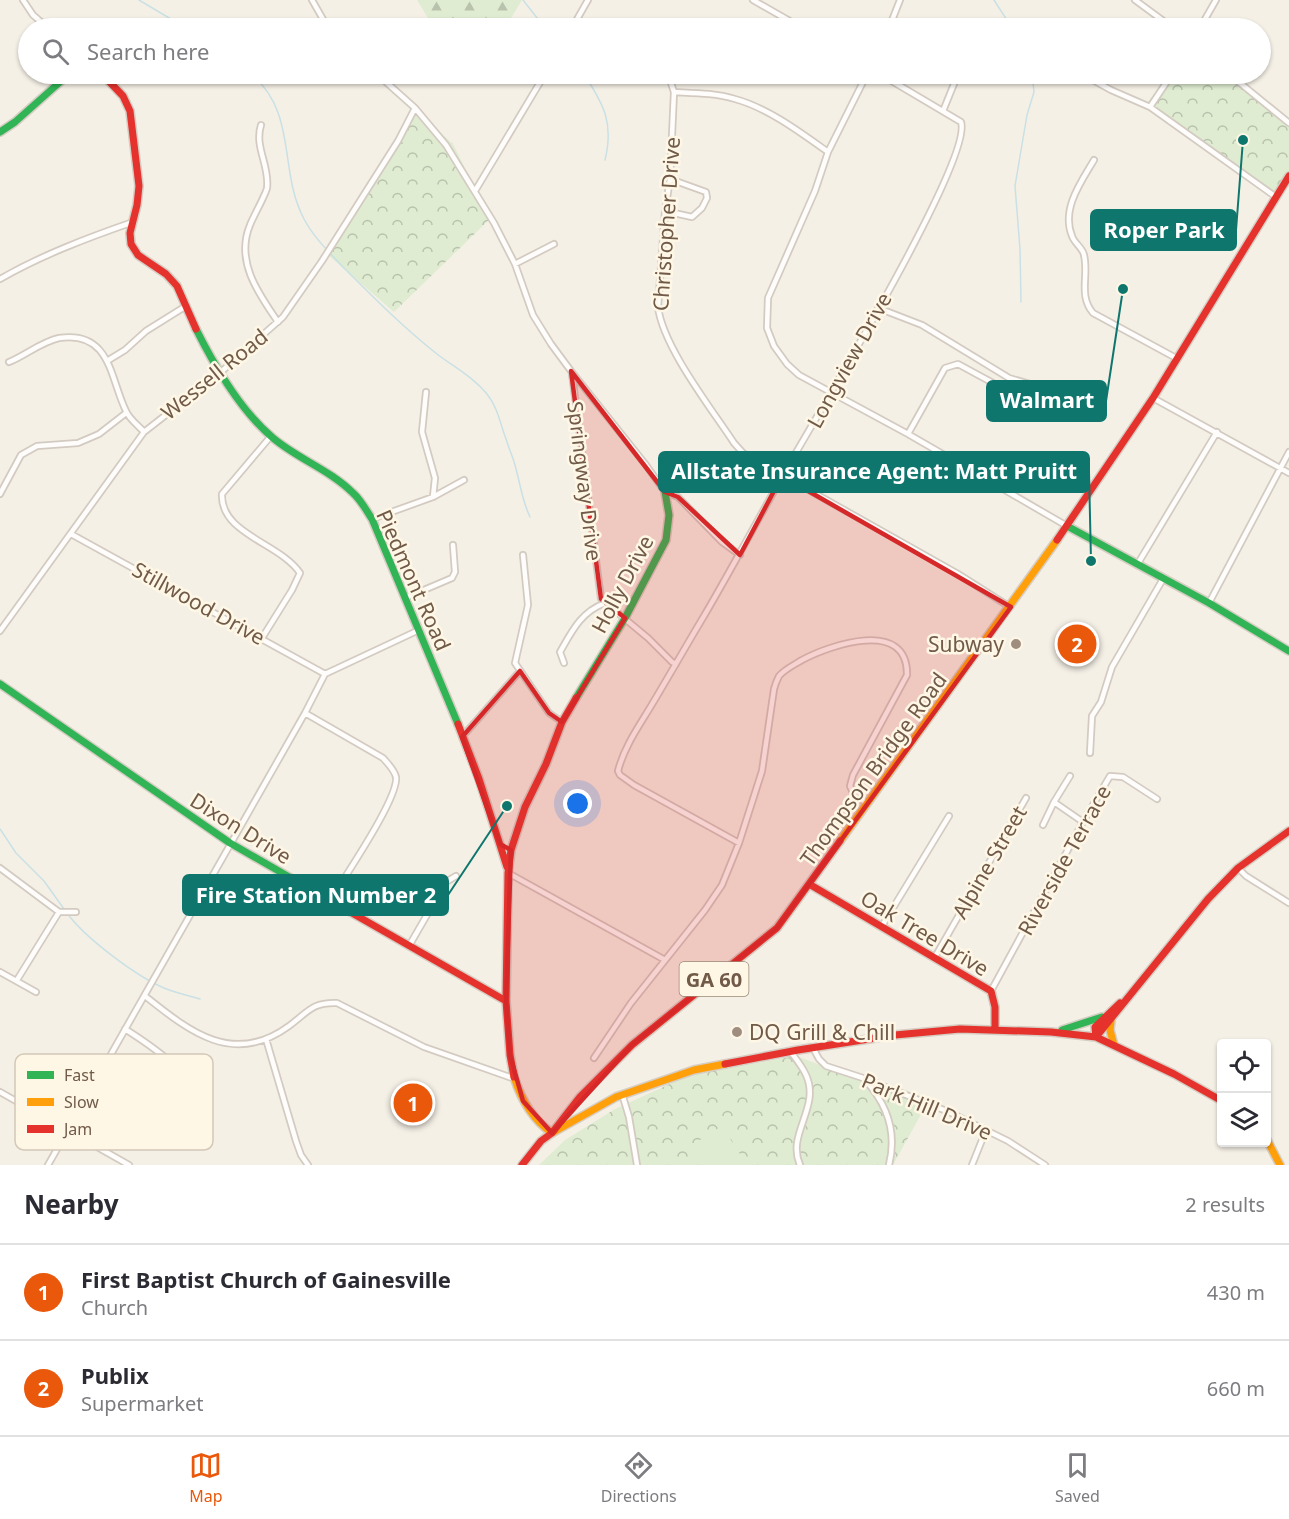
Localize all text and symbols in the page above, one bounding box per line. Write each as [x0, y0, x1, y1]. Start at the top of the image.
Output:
search box [18, 18, 1271, 84]
icon: search [39, 35, 72, 68]
text: Search here [87, 36, 209, 66]
street label: Christopher Drive [646, 136, 686, 312]
callout: Roper Park [1091, 210, 1236, 250]
text: Roper Park [1103, 214, 1225, 244]
street label: Longview Drive [800, 287, 898, 433]
street label: Wessell Road [155, 322, 273, 426]
callout: Walmart [987, 381, 1106, 421]
text: Walmart [1000, 384, 1094, 414]
street label: Springway Drive [561, 399, 609, 563]
callout: Allstate Insurance Agent: Matt Pruitt [659, 452, 1089, 492]
text: Allstate Insurance Agent: Matt Pruitt [671, 455, 1077, 485]
street label: Piedmont Road [370, 505, 458, 655]
street label: Holly Drive [584, 530, 660, 638]
street label: Stillwood Drive [128, 555, 270, 651]
pin: 2 [1058, 622, 1096, 666]
place label: Subway [928, 630, 1004, 658]
marker: Subway [1009, 637, 1023, 651]
street label: Thompson Bridge Road [793, 667, 953, 871]
street label: Riverside Terrace [1011, 780, 1117, 940]
street label: Dixon Drive [185, 786, 297, 870]
your location [563, 789, 592, 818]
street label: Alpine Street [945, 800, 1033, 924]
callout: Fire Station Number 2 [183, 875, 448, 915]
text: Fire Station Number 2 [196, 879, 436, 909]
street label: Oak Tree Drive [856, 884, 994, 982]
road number: GA 60 [680, 962, 748, 996]
place label: DQ Grill & Chill [749, 1018, 895, 1046]
marker: DQ Grill & Chill [730, 1025, 744, 1039]
map controls [1217, 1039, 1271, 1147]
button: locate [1217, 1039, 1271, 1093]
legend [15, 1054, 213, 1150]
text: Fast [64, 1064, 95, 1086]
street label: Park Hill Drive [858, 1066, 996, 1146]
pin: 1 [394, 1080, 432, 1126]
text: Slow [64, 1091, 99, 1113]
button: layers [1217, 1093, 1271, 1147]
text: Jam [62, 1118, 92, 1140]
text: Nearby [24, 1186, 119, 1222]
text: 2 results [1185, 1191, 1265, 1218]
text: First Baptist Church of Gainesville [81, 1264, 451, 1294]
text: 1 [38, 1279, 49, 1306]
text: 430 m [1207, 1279, 1265, 1306]
text: Church [81, 1294, 148, 1321]
text: Publix [81, 1360, 149, 1390]
text: 2 [38, 1375, 49, 1402]
text: 660 m [1207, 1375, 1265, 1402]
text: Supermarket [81, 1390, 204, 1417]
tab: Map [189, 1449, 222, 1507]
tab: Directions [601, 1449, 677, 1507]
tab: Saved [1055, 1449, 1100, 1507]

